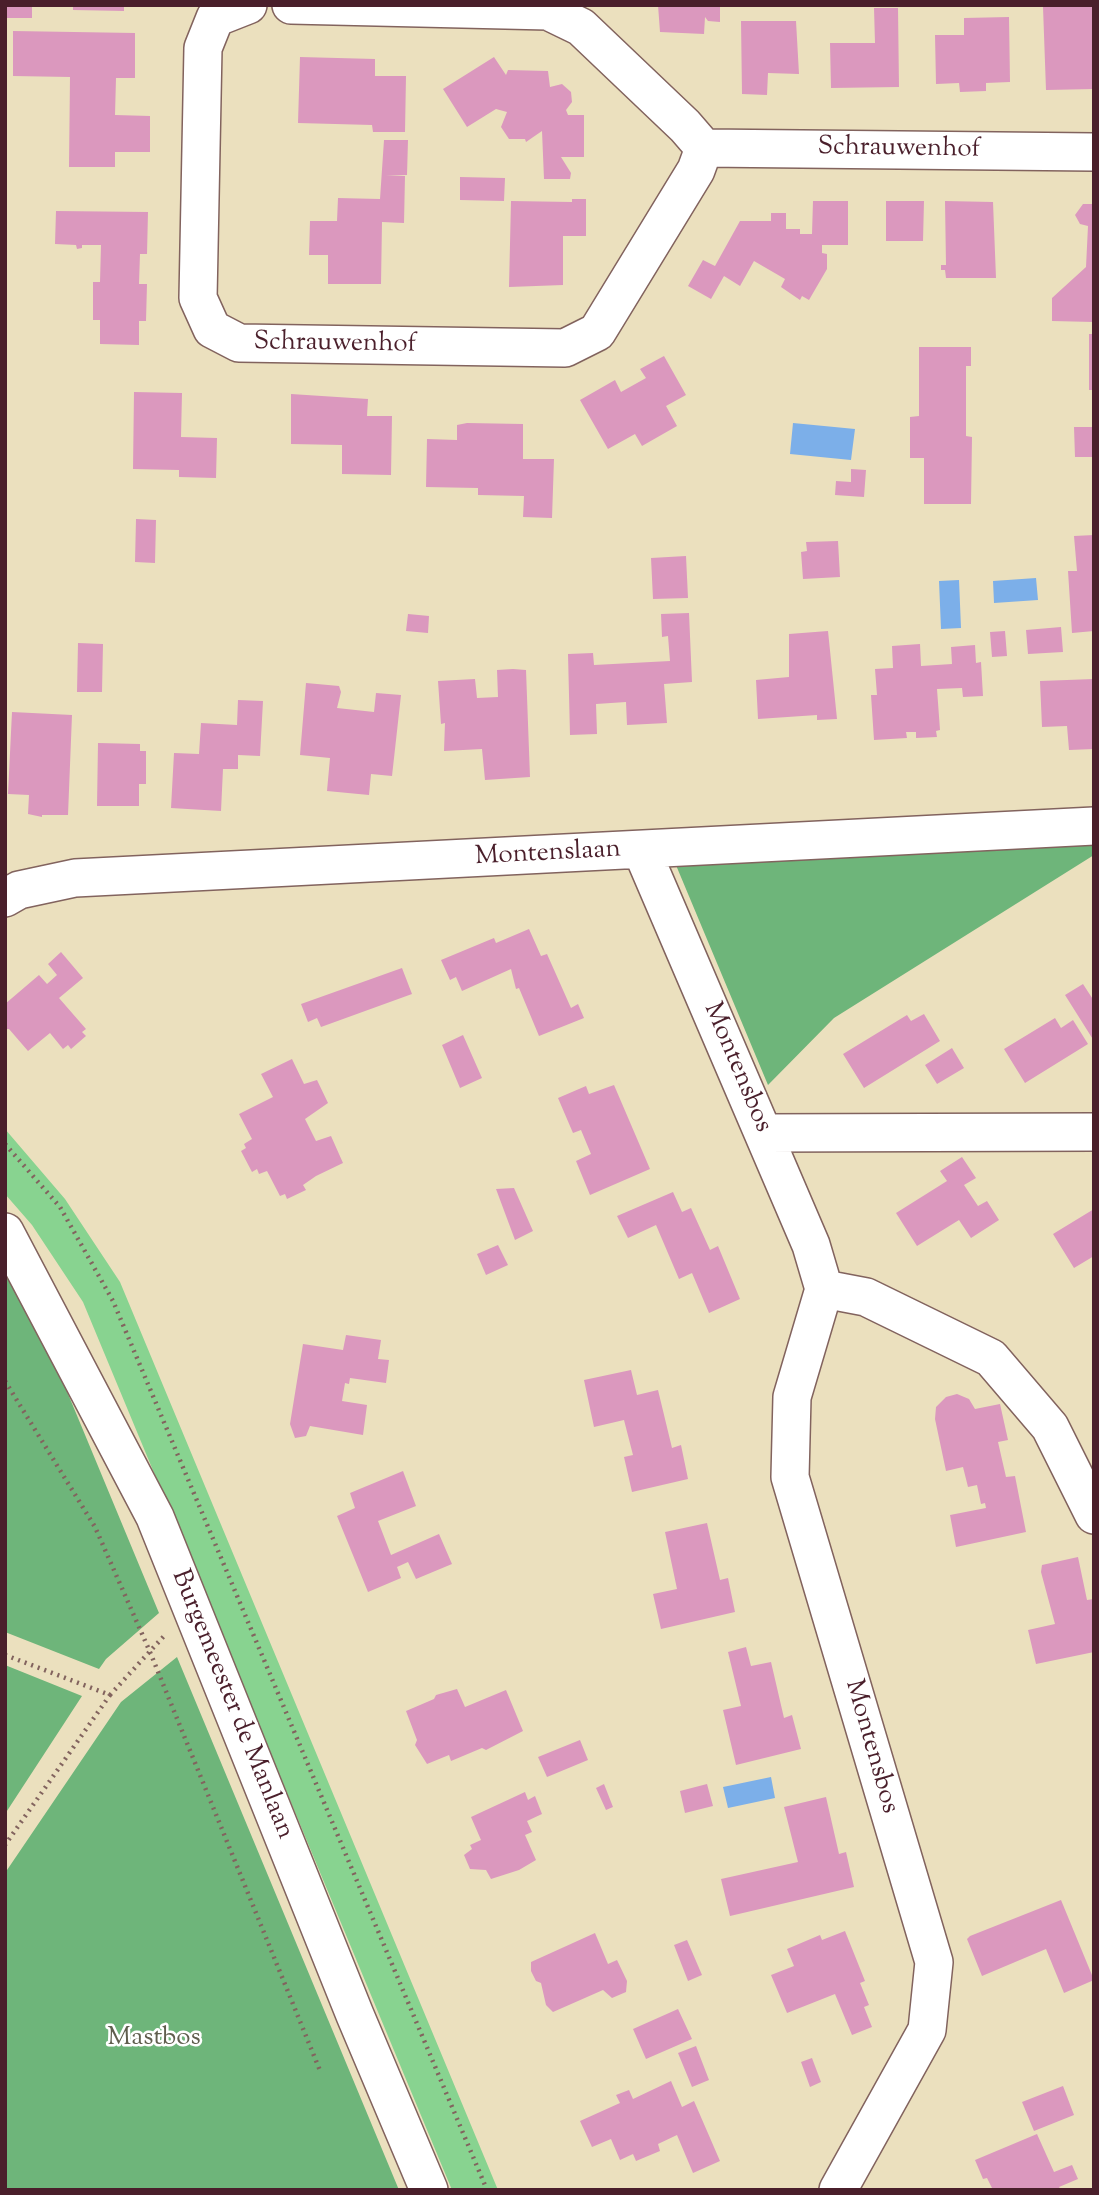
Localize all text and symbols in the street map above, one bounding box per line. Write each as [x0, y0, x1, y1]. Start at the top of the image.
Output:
street label: Schrauwenhof [817, 133, 981, 167]
street label: Schrauwenhof [253, 328, 417, 362]
street label: Montenslaan [474, 836, 622, 874]
street label: Montensbos [695, 998, 777, 1138]
street label: Burgemeester de Manlaan [163, 1566, 299, 1844]
street label: Montensbos [836, 1676, 904, 1818]
park label: Mastbos [107, 2024, 201, 2056]

